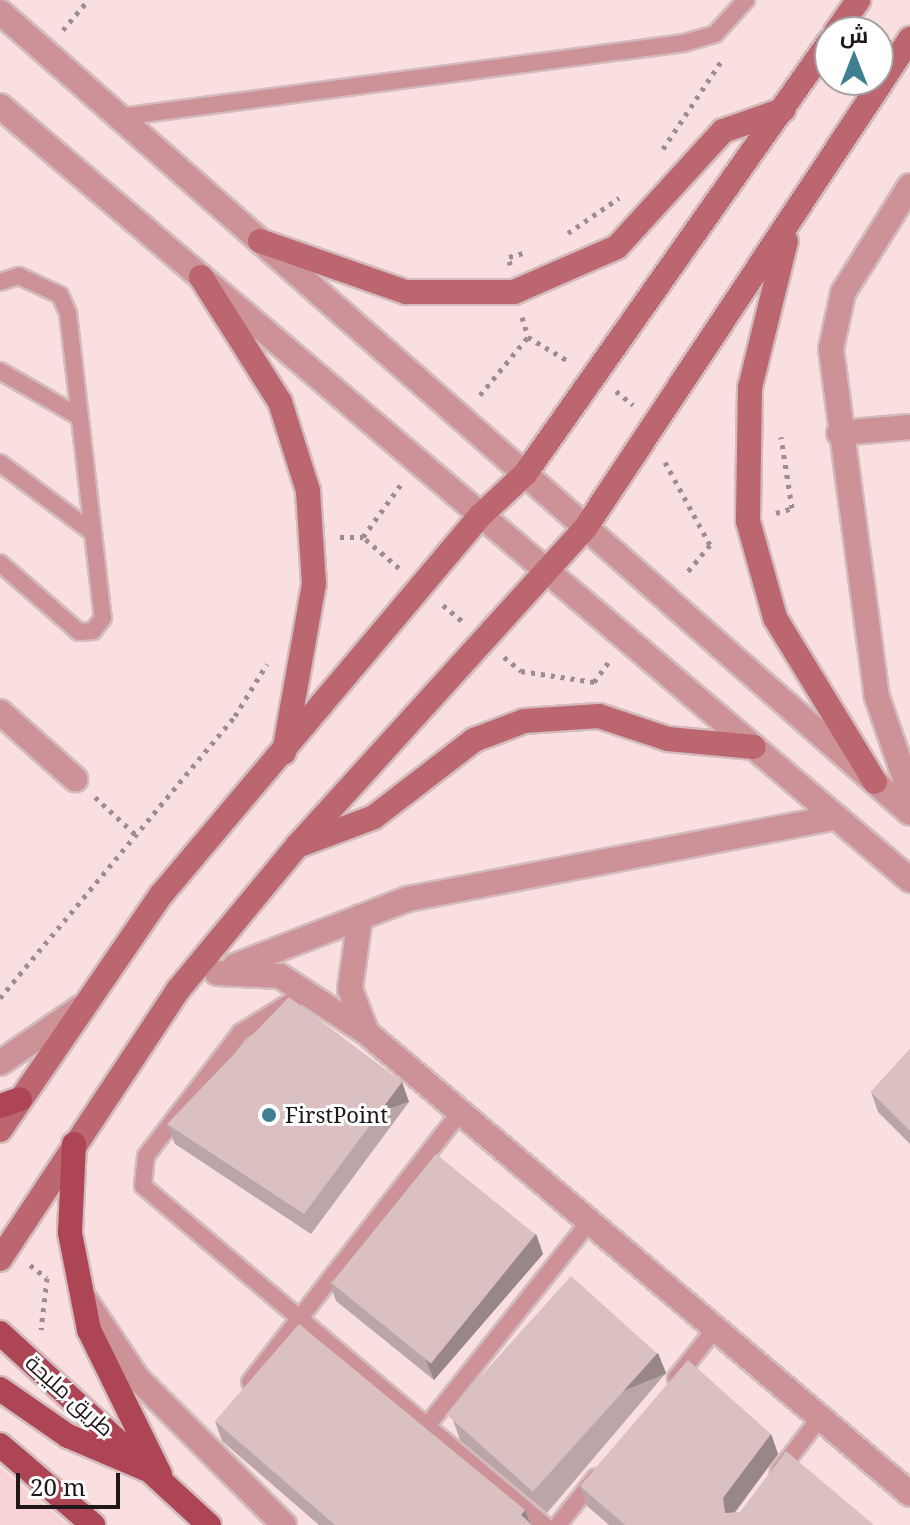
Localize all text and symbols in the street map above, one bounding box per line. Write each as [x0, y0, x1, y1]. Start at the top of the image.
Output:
north arrow [814, 16, 894, 96]
text: ش [840, 19, 868, 49]
place label: FirstPoint [285, 1102, 388, 1128]
marker: FirstPoint [260, 1106, 278, 1124]
street label: طريق مليحة [21, 1349, 119, 1441]
scale bar [20, 1457, 124, 1507]
text: 20 m [30, 1470, 86, 1503]

